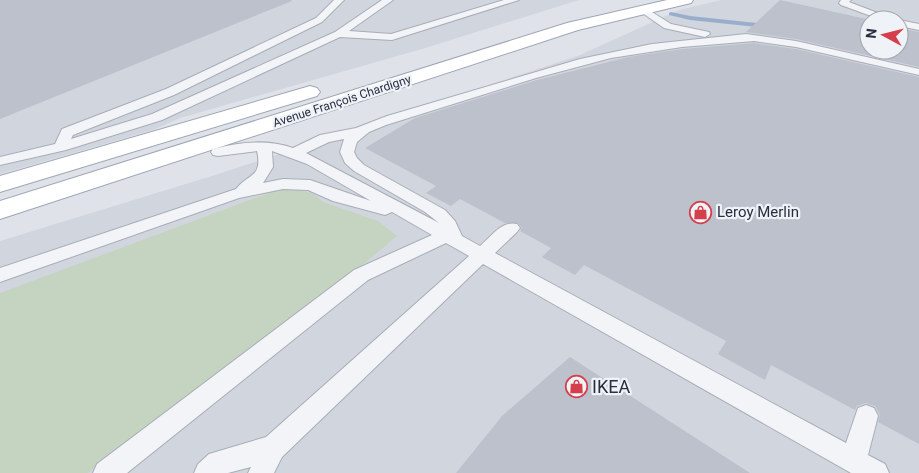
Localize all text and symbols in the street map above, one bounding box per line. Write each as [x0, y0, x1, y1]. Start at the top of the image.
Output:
north arrow [859, 10, 909, 60]
text: N [863, 28, 880, 39]
street label: Avenue François Chardigny [271, 72, 413, 130]
shop icon: Leroy Merlin [689, 200, 713, 224]
place label: Leroy Merlin [717, 203, 799, 221]
shop icon: IKEA [564, 375, 588, 399]
place label: IKEA [592, 376, 630, 397]

